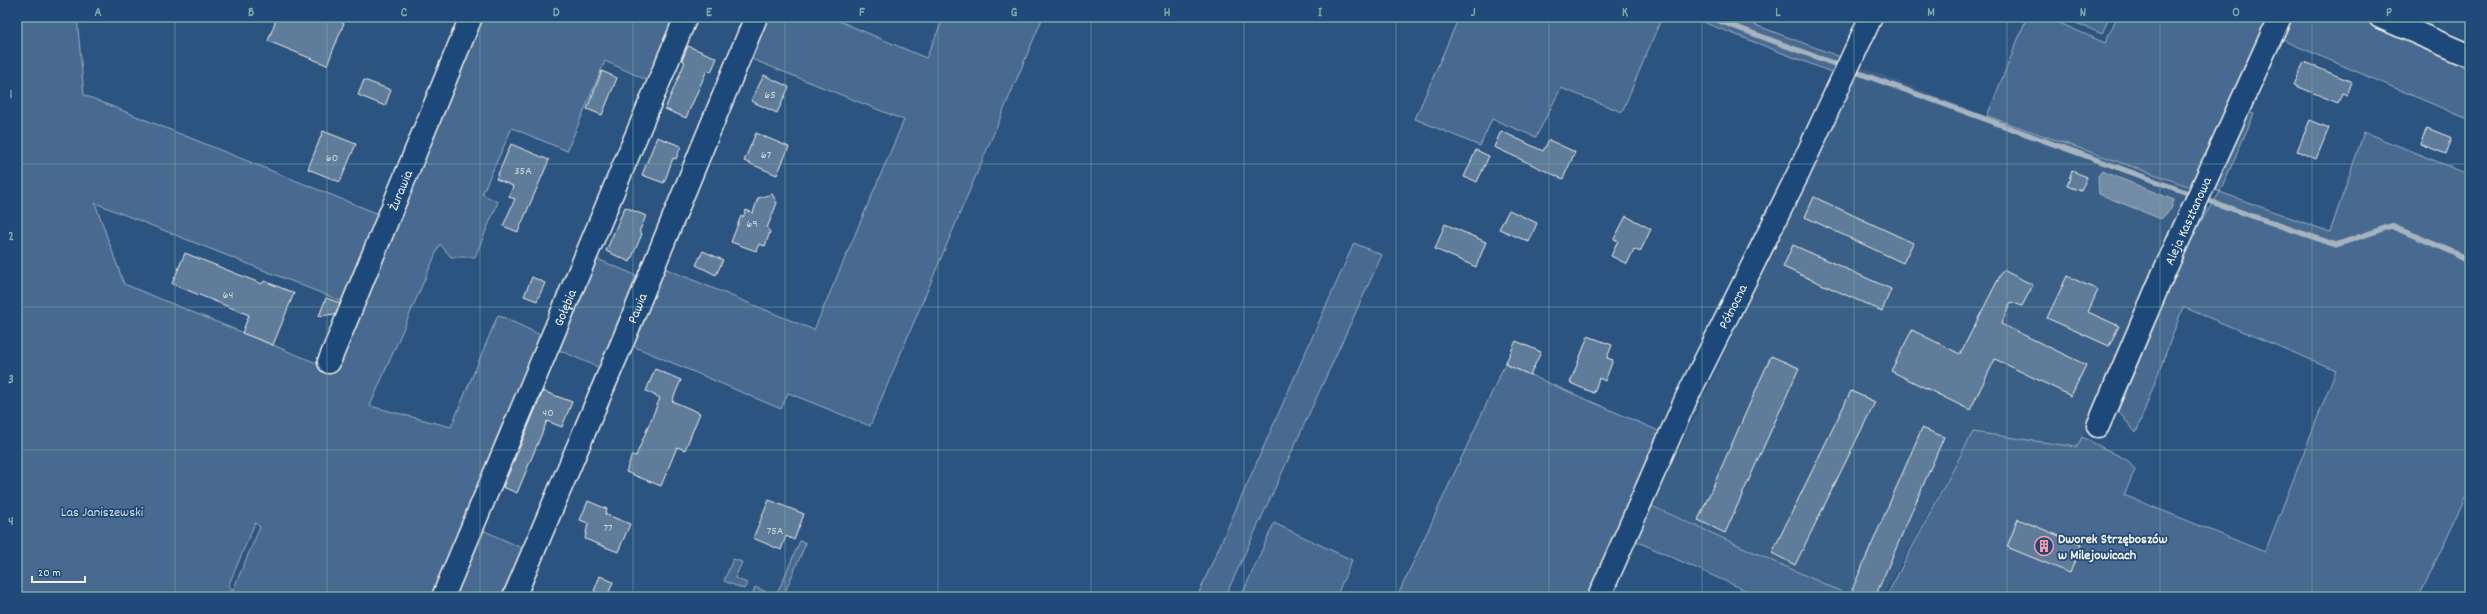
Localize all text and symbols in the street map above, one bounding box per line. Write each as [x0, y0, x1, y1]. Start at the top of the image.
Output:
text: A [94, 4, 102, 23]
text: B [248, 4, 254, 23]
text: C [401, 4, 408, 23]
text: D [553, 4, 560, 23]
text: E [706, 4, 713, 23]
text: F [859, 4, 865, 23]
text: G [1011, 4, 1018, 23]
text: H [1164, 4, 1171, 23]
text: I [1318, 4, 1323, 23]
text: J [1471, 4, 1476, 23]
text: K [1622, 4, 1628, 23]
text: L [1775, 4, 1781, 23]
text: M [1927, 4, 1935, 23]
text: N [2080, 4, 2086, 23]
text: O [2232, 4, 2240, 23]
text: P [2386, 4, 2392, 23]
text: 1 [10, 86, 13, 105]
house number: 65 [764, 87, 776, 104]
house number: 67 [761, 147, 772, 164]
house number: 60 [326, 150, 338, 167]
house number: 35A [514, 163, 532, 180]
street label: Żurawia [384, 167, 419, 214]
street label: Aleja Kasztanowa [2160, 174, 2218, 269]
house number: 69 [746, 216, 758, 233]
text: 2 [8, 228, 14, 247]
street label: Północna [1714, 281, 1754, 333]
street label: Gołębia [550, 286, 583, 330]
house number: 64 [223, 287, 233, 304]
street label: Pawia [623, 290, 654, 327]
text: 3 [8, 371, 14, 390]
house number: 40 [542, 405, 554, 422]
park label: Las Janiszewski [61, 503, 144, 523]
text: 4 [8, 513, 14, 532]
house number: 77 [603, 520, 613, 537]
house number: 75A [767, 523, 784, 540]
place label: Dworek Strzęboszów w Milejowicach [2058, 530, 2168, 566]
building icon: Dworek Strzęboszów w Milejowicach [2033, 535, 2055, 557]
scale bar [32, 558, 85, 584]
text: 20 m [38, 565, 61, 582]

